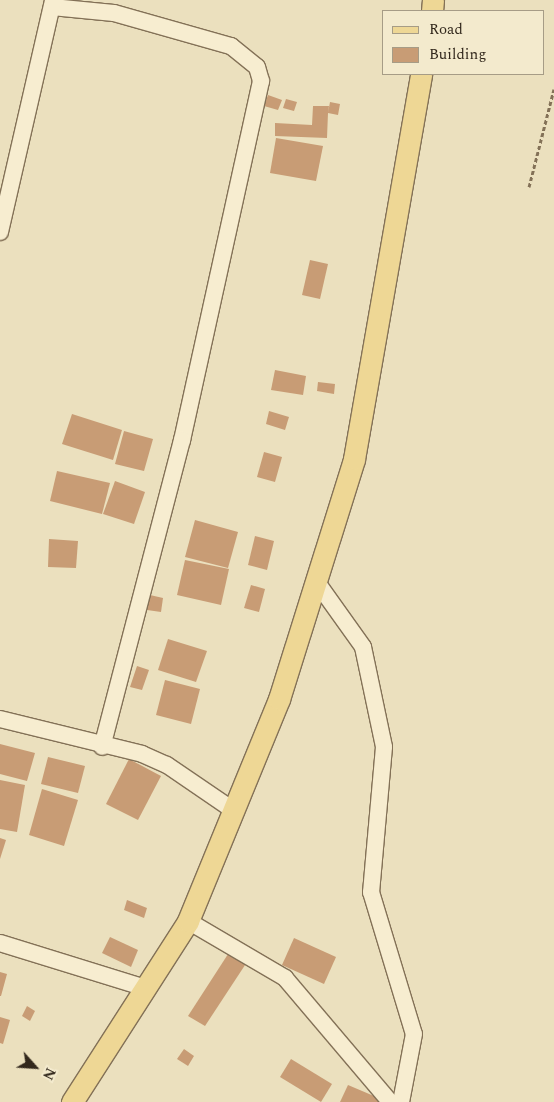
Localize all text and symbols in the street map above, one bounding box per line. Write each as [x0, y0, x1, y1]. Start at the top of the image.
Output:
legend [382, 10, 544, 75]
text: Road [429, 18, 463, 41]
text: Building [429, 43, 486, 66]
north arrow [10, 1042, 60, 1092]
text: N [37, 1064, 61, 1084]

